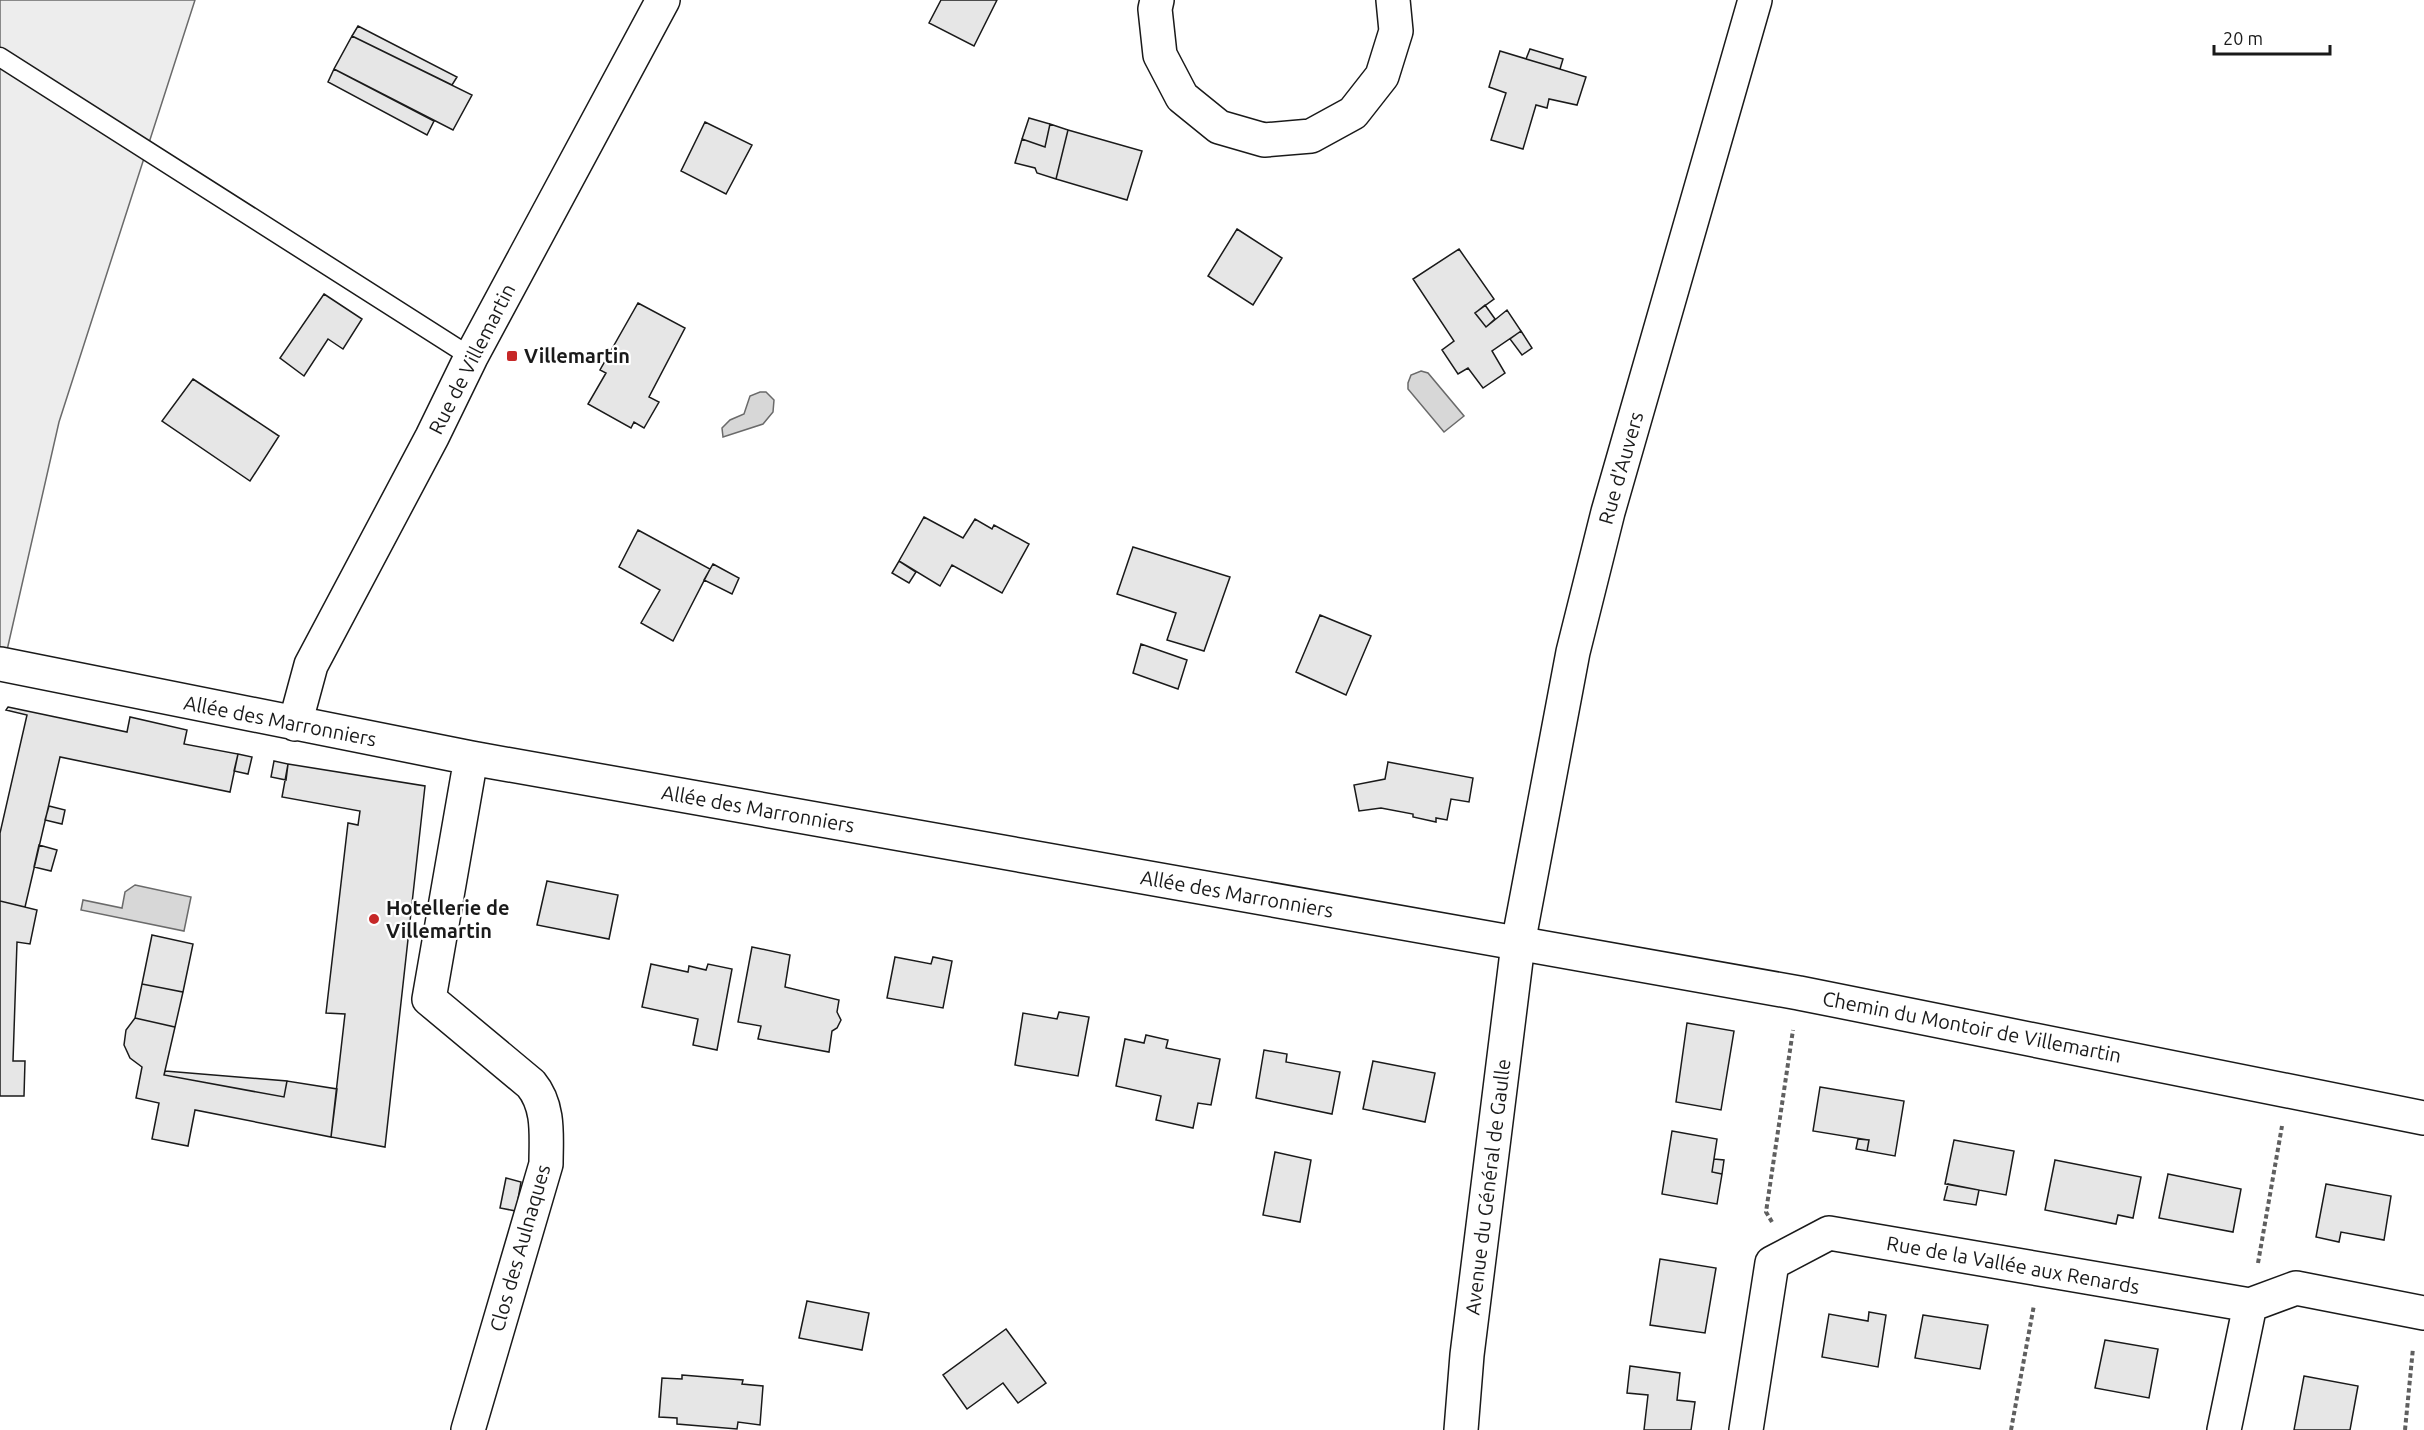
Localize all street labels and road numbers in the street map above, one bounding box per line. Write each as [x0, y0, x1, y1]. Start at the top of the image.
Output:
street label: Rue de Villemartin [424, 280, 519, 438]
street label: Rue d'Auvers [1593, 409, 1648, 527]
street label: Allée des Marronniers [182, 691, 378, 750]
street label: Allée des Marronniers [660, 780, 856, 837]
street label: Allée des Marronniers [1139, 865, 1335, 922]
street label: Chemin du Montoir de Villemartin [1821, 986, 2123, 1067]
street label: Avenue du Général de Gaulle [1460, 1058, 1515, 1316]
street label: Clos des Aulnaques [485, 1162, 554, 1334]
street label: Rue de la Vallée aux Renards [1885, 1231, 2141, 1298]

